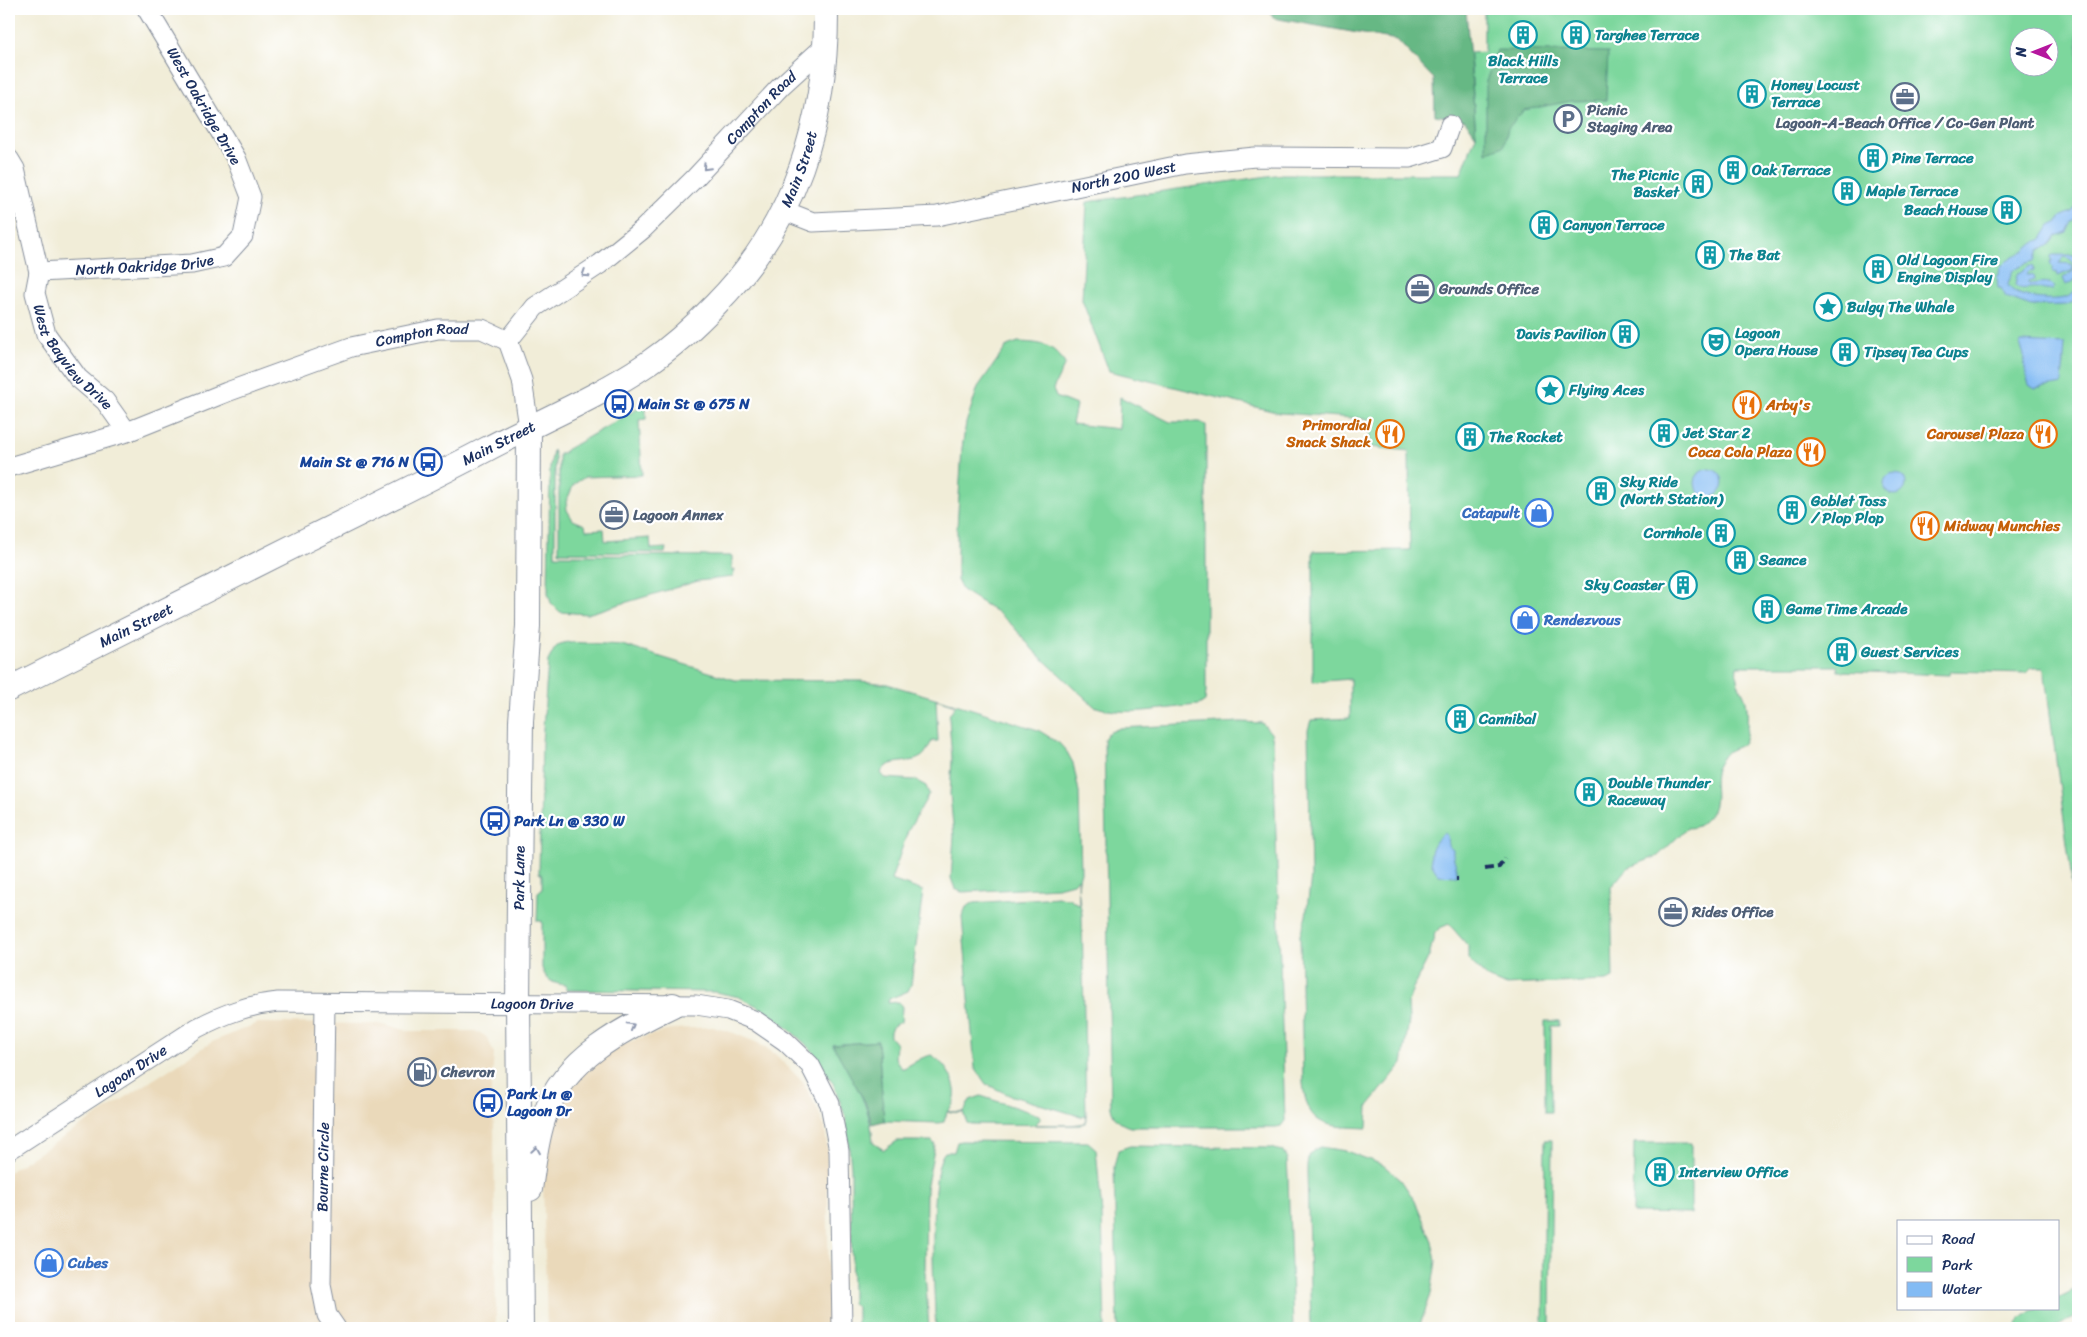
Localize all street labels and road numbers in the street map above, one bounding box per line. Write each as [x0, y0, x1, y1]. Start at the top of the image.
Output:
street label: West Oakridge Drive [160, 42, 248, 170]
street label: Compton Road [719, 64, 803, 151]
street label: Main Street [773, 128, 825, 212]
street label: North 200 West [1069, 153, 1179, 201]
street label: North Oakridge Drive [75, 247, 216, 283]
street label: West Bayview Drive [26, 301, 120, 415]
street label: Compton Road [373, 316, 470, 355]
street label: Main Street [457, 413, 540, 473]
street label: Main Street [95, 596, 178, 655]
street label: Park Lane [506, 846, 533, 910]
street label: Lagoon Drive [491, 991, 574, 1017]
street label: Lagoon Drive [89, 1037, 173, 1105]
street label: Bourne Circle [309, 1122, 337, 1212]

